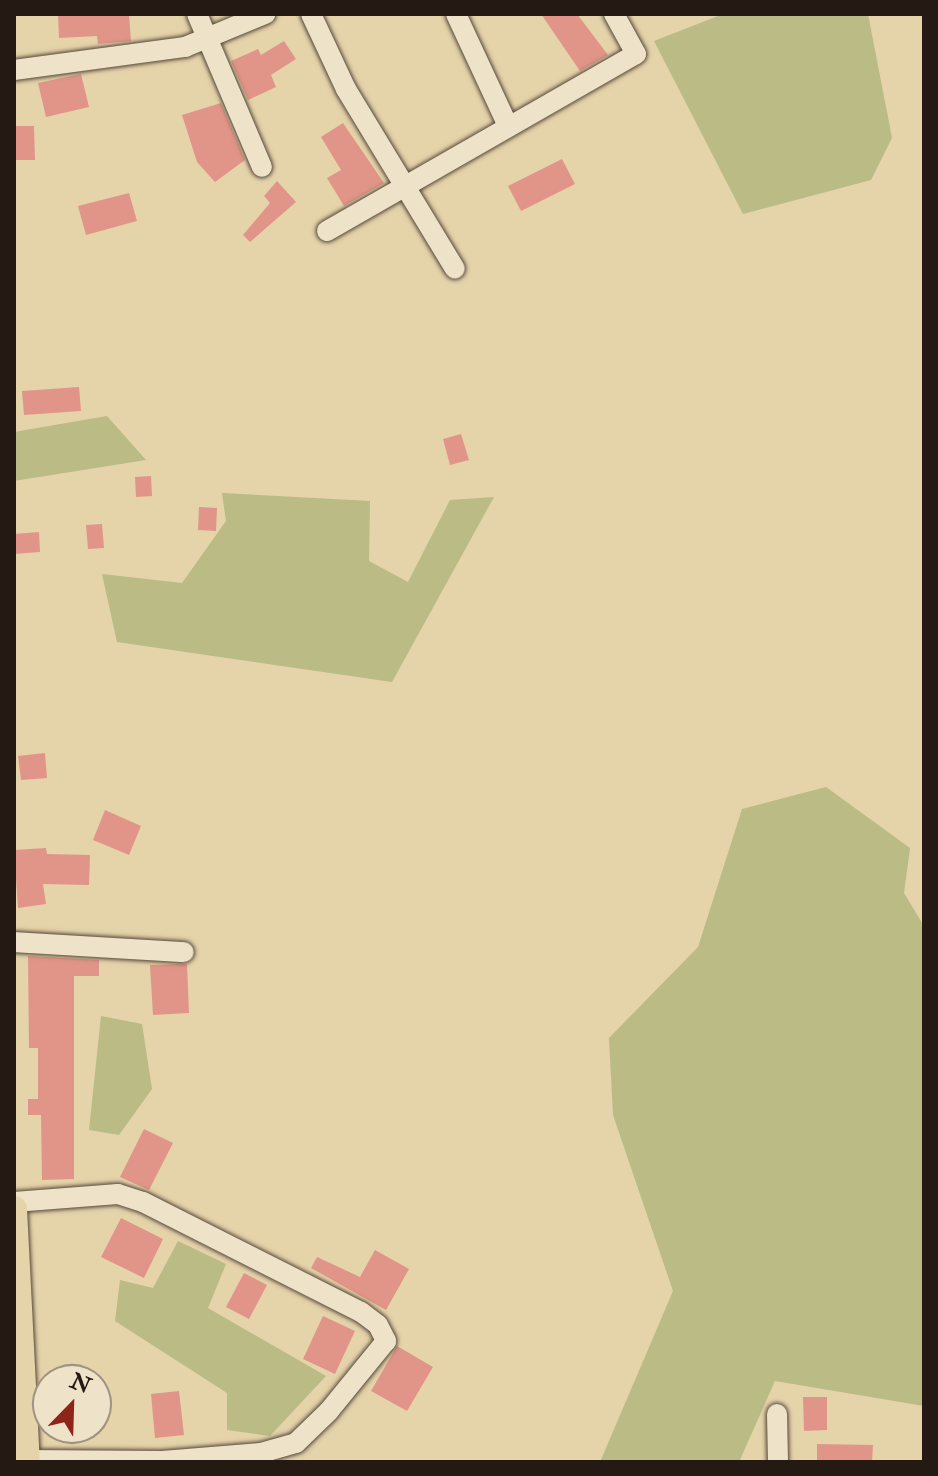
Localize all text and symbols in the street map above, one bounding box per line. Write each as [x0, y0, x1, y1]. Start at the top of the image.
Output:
north arrow [32, 1364, 112, 1444]
text: N [66, 1367, 95, 1400]

